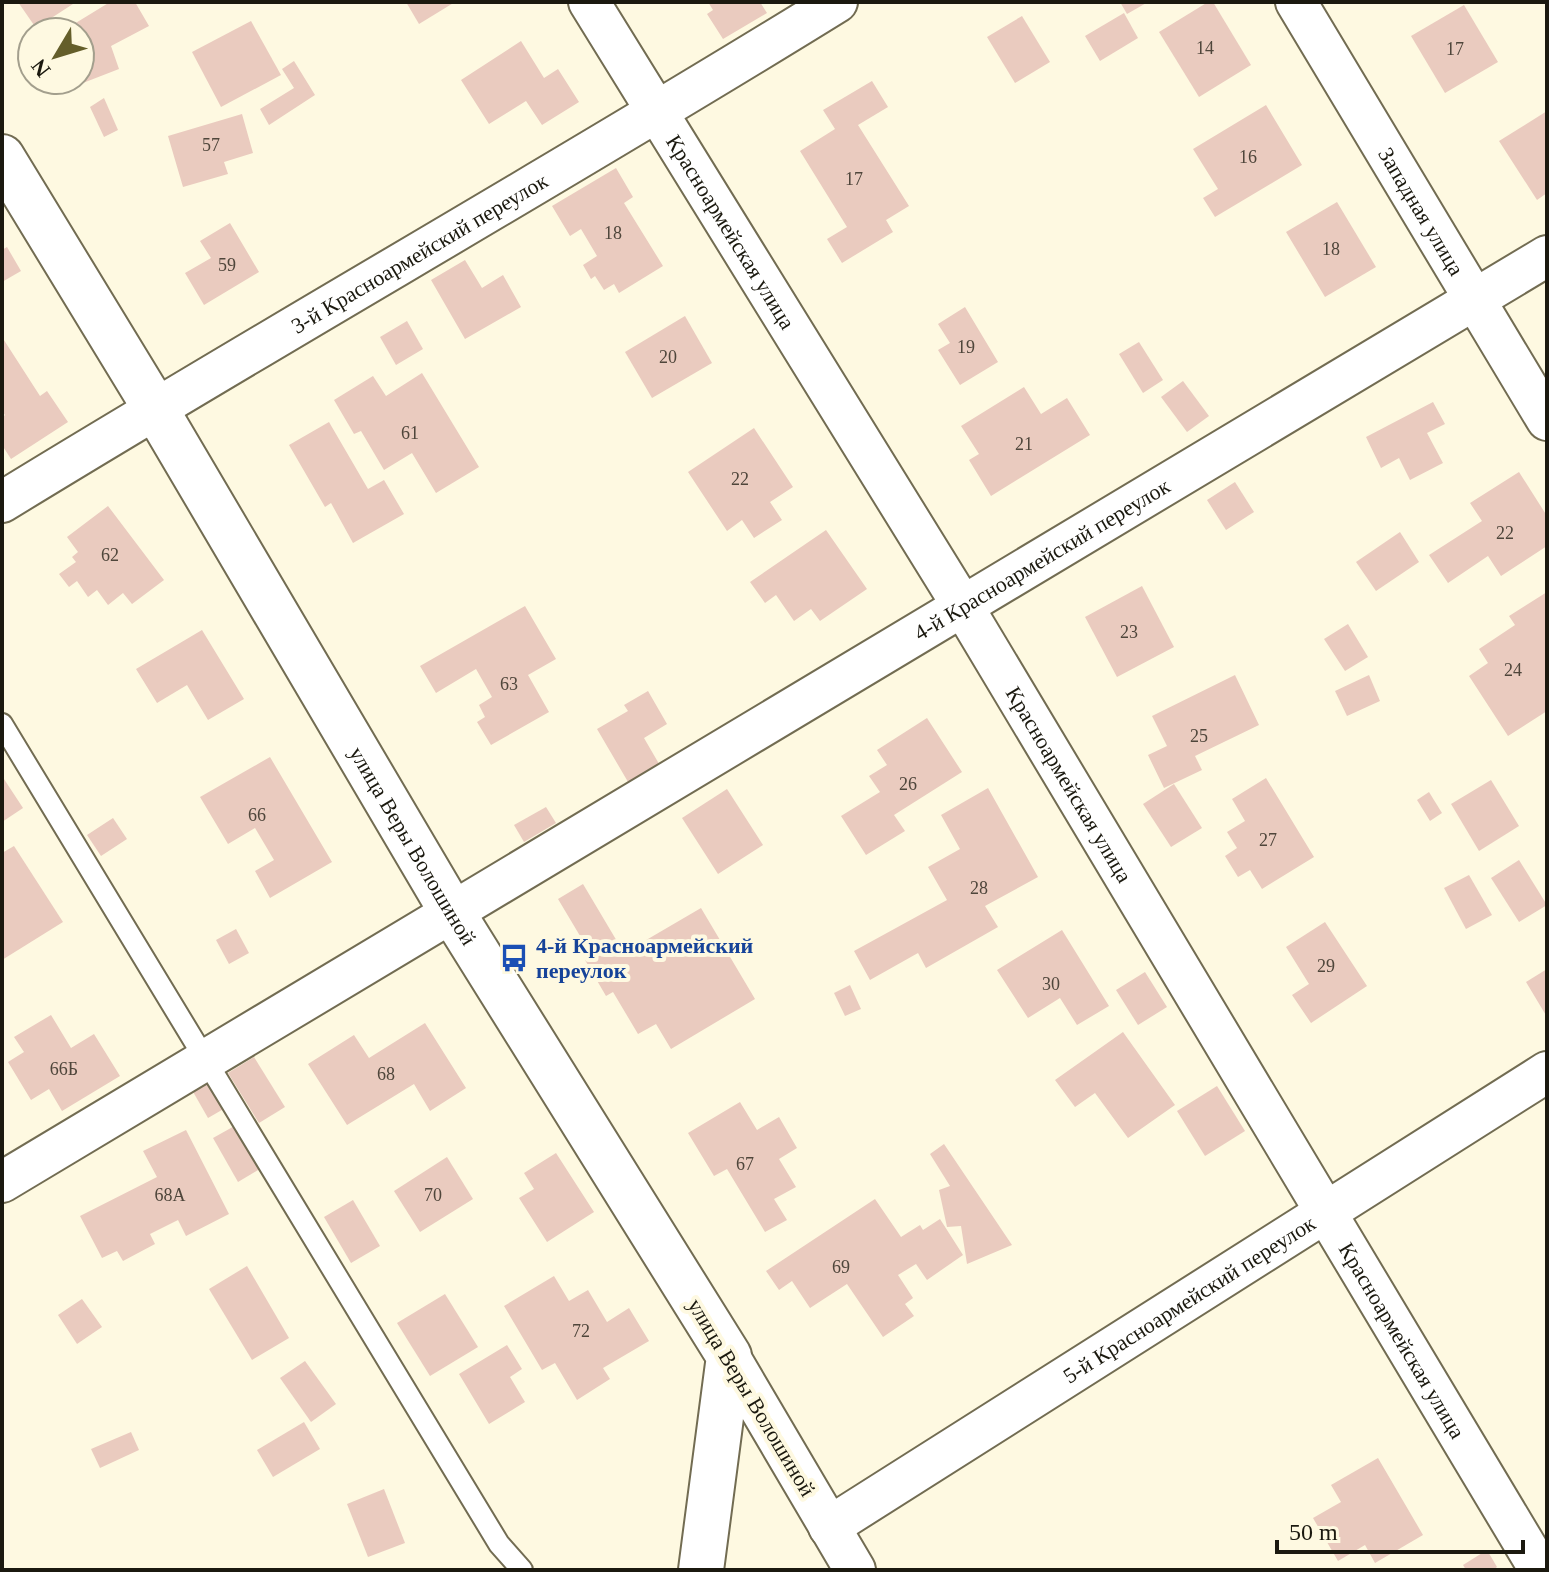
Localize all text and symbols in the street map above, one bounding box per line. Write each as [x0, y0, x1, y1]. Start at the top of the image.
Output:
north arrow [16, 16, 96, 96]
house number: 14 [1196, 38, 1214, 58]
house number: 17 [1446, 39, 1464, 59]
text: N [26, 54, 55, 82]
street label: Красноармейская улица [661, 130, 800, 334]
house number: 57 [202, 135, 220, 155]
street label: Западная улица [1373, 143, 1469, 280]
house number: 16 [1239, 147, 1257, 167]
street label: 3-й Красноармейский переулок [287, 168, 552, 339]
house number: 17 [845, 169, 863, 189]
house number: 18 [604, 223, 622, 243]
house number: 18 [1322, 239, 1340, 259]
house number: 59 [218, 255, 236, 275]
house number: 19 [957, 337, 975, 357]
house number: 20 [659, 347, 677, 367]
house number: 61 [401, 423, 419, 443]
house number: 21 [1015, 434, 1033, 454]
house number: 22 [731, 469, 749, 489]
street label: 4-й Красноармейский переулок [910, 473, 1174, 646]
house number: 22 [1496, 523, 1514, 543]
house number: 62 [101, 545, 119, 565]
house number: 23 [1120, 622, 1138, 642]
house number: 24 [1504, 660, 1522, 680]
house number: 63 [500, 674, 518, 694]
street label: Красноармейская улица [1001, 682, 1137, 887]
house number: 25 [1190, 726, 1208, 746]
street label: улица Веры Волошиной [344, 742, 481, 950]
house number: 26 [899, 774, 917, 794]
house number: 66 [248, 805, 266, 825]
house number: 27 [1259, 830, 1277, 850]
house number: 28 [970, 878, 988, 898]
place label: 4-й Красноармейский переулок [536, 933, 754, 983]
bus stop icon: 4-й Красноармейский переулок [499, 943, 529, 973]
house number: 29 [1317, 956, 1335, 976]
house number: 30 [1042, 974, 1060, 994]
house number: 66Б [50, 1059, 78, 1079]
house number: 68 [377, 1064, 395, 1084]
house number: 67 [736, 1154, 754, 1174]
house number: 68А [155, 1185, 186, 1205]
house number: 70 [424, 1185, 442, 1205]
street label: 5-й Красноармейский переулок [1058, 1210, 1320, 1389]
street label: Красноармейская улица [1334, 1238, 1470, 1443]
house number: 69 [832, 1257, 850, 1277]
street label: улица Веры Волошиной [683, 1294, 821, 1501]
house number: 72 [572, 1321, 590, 1341]
scale bar [1277, 1504, 1523, 1554]
text: 50 m [1289, 1519, 1338, 1545]

